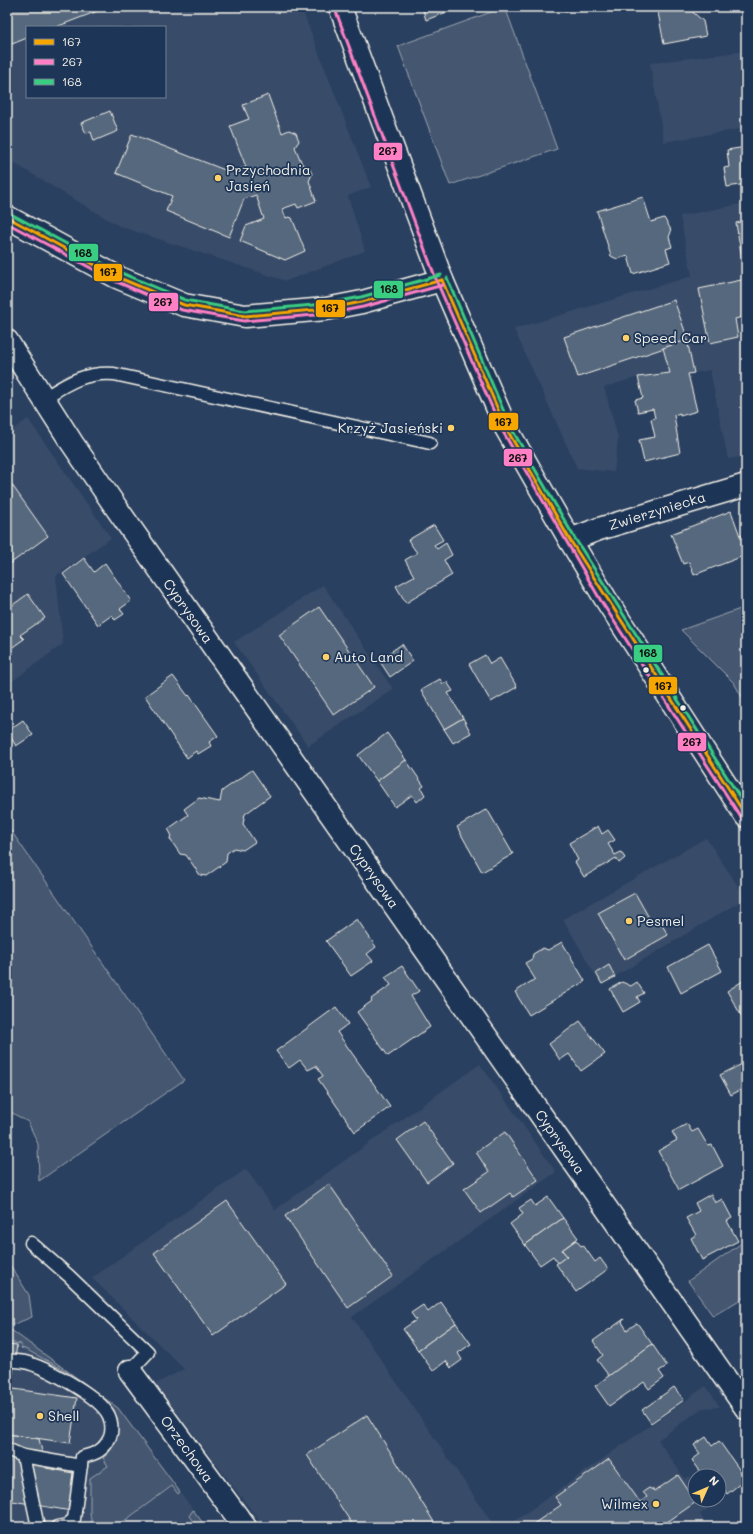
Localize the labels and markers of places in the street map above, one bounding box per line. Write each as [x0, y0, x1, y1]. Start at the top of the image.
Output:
place label: Przychodnia Jasień [226, 160, 311, 195]
marker: Przychodnia Jasień [213, 173, 223, 183]
place label: Speed Car [634, 328, 707, 347]
marker: Speed Car [621, 333, 631, 343]
place label: Krzyż Jasieński [338, 418, 443, 437]
marker: Krzyż Jasieński [446, 423, 456, 433]
place label: Auto Land [334, 647, 403, 666]
marker: Auto Land [321, 652, 331, 662]
unlabelled marker [641, 665, 651, 675]
unlabelled marker [678, 703, 688, 713]
place label: Pesmel [637, 911, 684, 930]
marker: Pesmel [624, 916, 634, 926]
place label: Shell [48, 1406, 79, 1425]
marker: Shell [35, 1411, 45, 1421]
place label: Wilmex [601, 1494, 648, 1513]
marker: Wilmex [651, 1499, 661, 1509]

